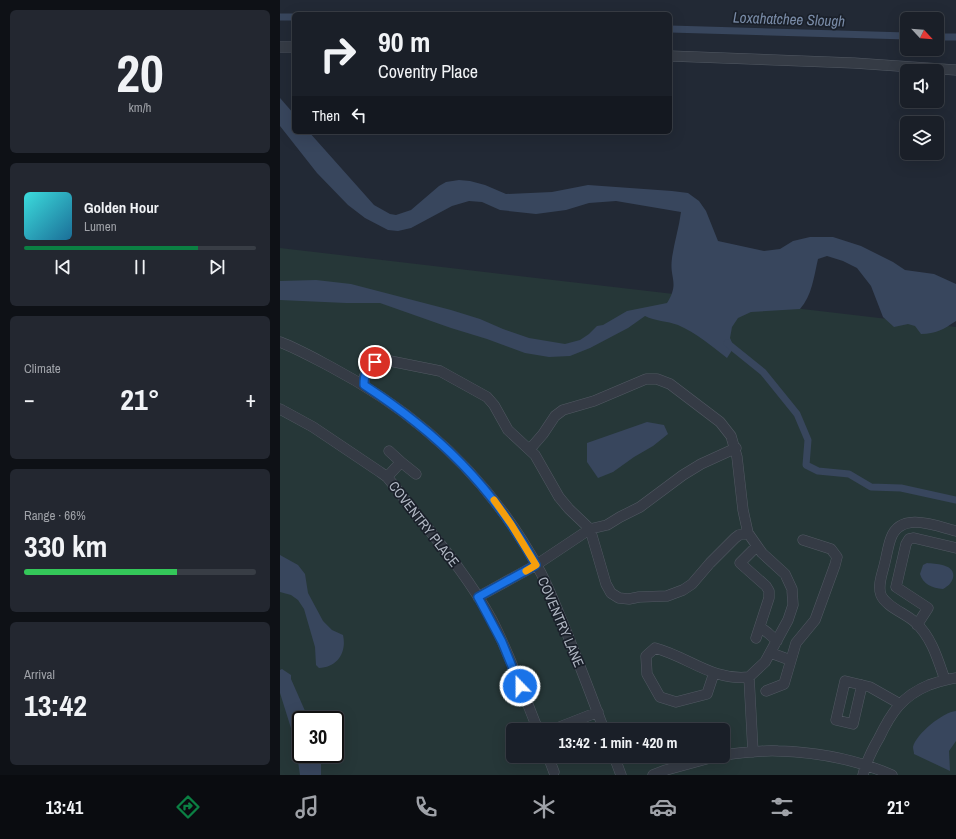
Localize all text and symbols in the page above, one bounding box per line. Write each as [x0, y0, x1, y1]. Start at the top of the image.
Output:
water label: Loxahatchee Slough [733, 7, 846, 31]
north arrow [900, 12, 944, 56]
map controls [900, 12, 944, 160]
text: 90 m [378, 23, 430, 61]
icon: right [312, 28, 364, 80]
text: 20 [116, 38, 164, 108]
text: Coventry Place [378, 59, 478, 84]
button: sound [900, 64, 944, 108]
text: km/h [128, 99, 152, 116]
icon: left [348, 104, 370, 126]
text: Then [312, 105, 340, 126]
button: layers [900, 116, 944, 160]
text: Golden Hour [84, 197, 159, 218]
text: Lumen [84, 218, 117, 235]
icon: previous [52, 256, 74, 278]
icon: pause [129, 256, 151, 278]
icon: next [206, 256, 228, 278]
pin [358, 345, 392, 379]
icon: arrive [364, 351, 386, 373]
text: Climate [24, 360, 61, 377]
text: 21° [120, 379, 160, 419]
text: − [24, 384, 35, 414]
text: + [245, 384, 256, 414]
street label: COVENTRY PLACE [385, 477, 463, 571]
text: Range · 66% [24, 507, 86, 524]
text: 330 km [24, 526, 107, 566]
street label: COVENTRY LANE [534, 574, 588, 670]
position arrow [499, 665, 541, 707]
text: Arrival [24, 666, 55, 683]
text: 13:42 [24, 685, 87, 725]
speed limit sign: 30 [292, 711, 344, 763]
text: 13:42 · 1 min · 420 m [559, 732, 677, 753]
icon: directions [174, 793, 202, 821]
icon: music [293, 793, 321, 821]
icon: phone [412, 793, 440, 821]
icon: climate [530, 793, 558, 821]
icon: car [649, 793, 677, 821]
icon: filters [768, 793, 796, 821]
text: 13:41 [45, 795, 83, 820]
text: 21° [887, 795, 911, 820]

